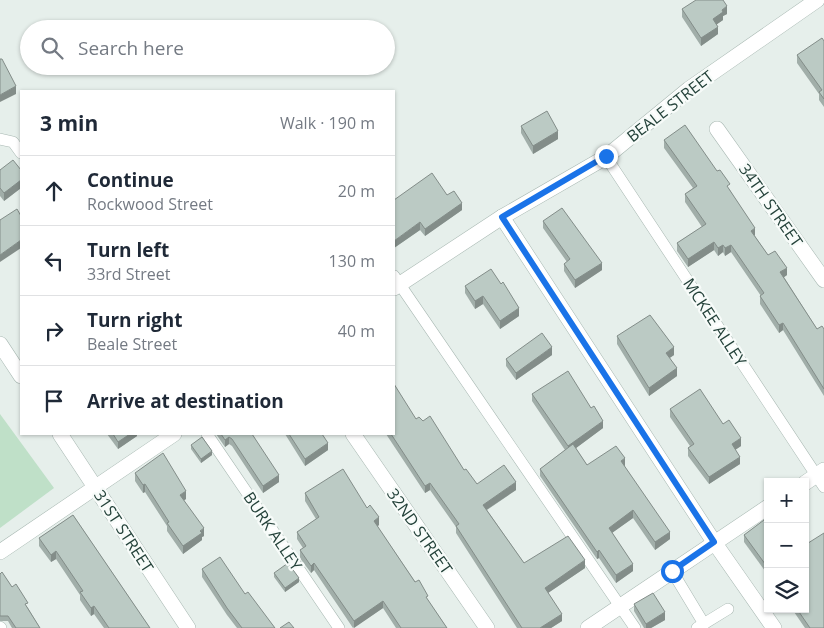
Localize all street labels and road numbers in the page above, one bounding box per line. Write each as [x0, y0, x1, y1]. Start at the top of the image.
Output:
street label: BEALE STREET [622, 65, 718, 147]
street label: 34TH STREET [734, 159, 808, 251]
street label: MCKEE ALLEY [678, 274, 752, 370]
street label: 32ND STREET [382, 484, 458, 578]
street label: 31ST STREET [89, 486, 159, 577]
street label: BURK ALLEY [239, 487, 307, 575]

